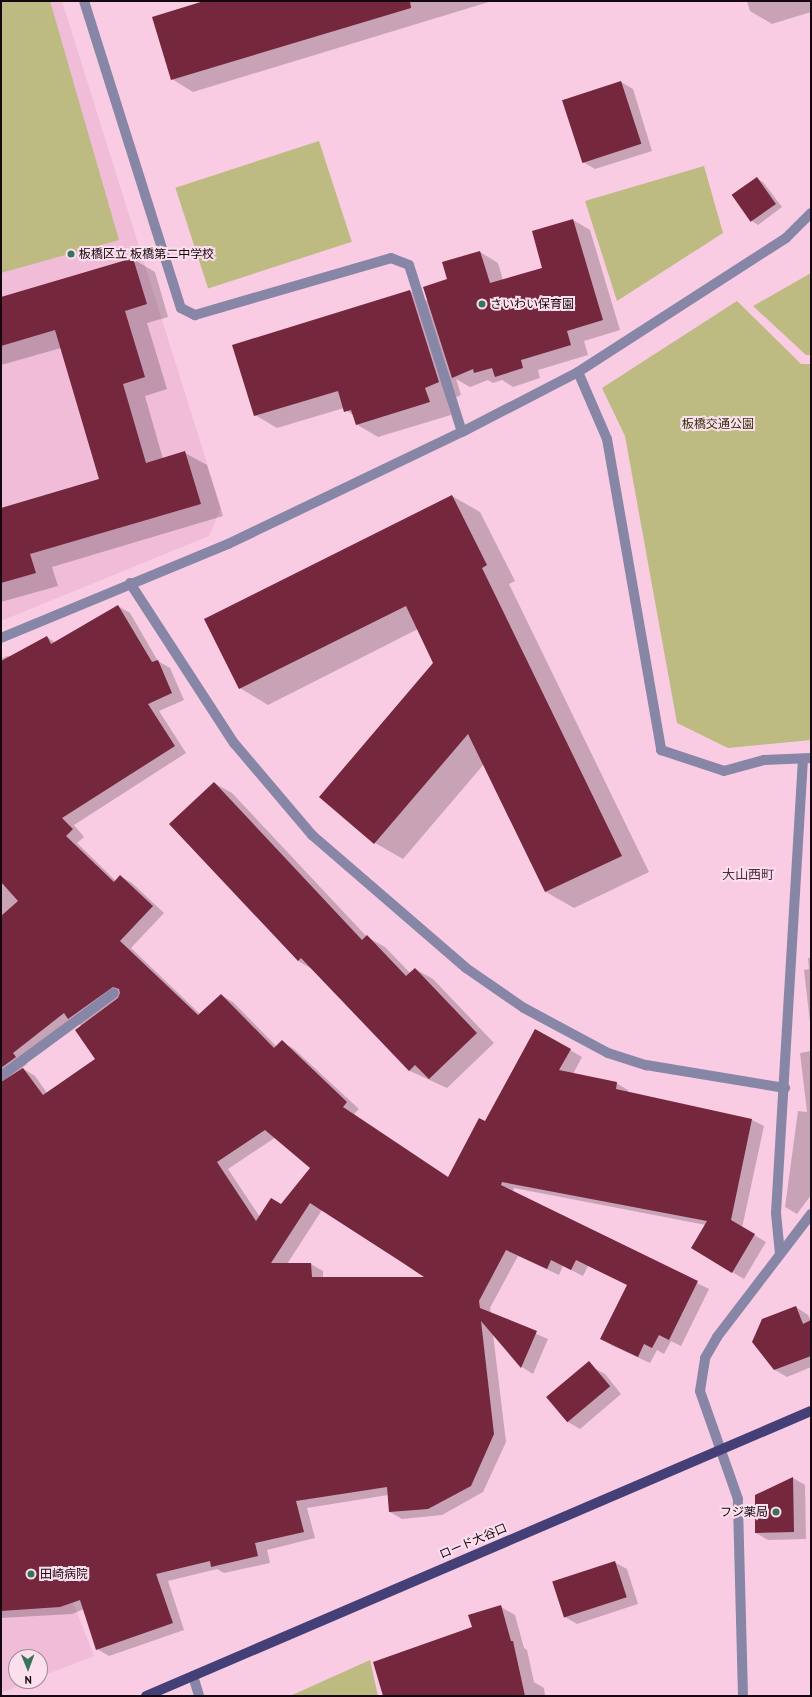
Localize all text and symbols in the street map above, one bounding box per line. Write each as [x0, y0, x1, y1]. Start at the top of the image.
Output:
place label: 板橋区立 板橋第二中学校 [79, 247, 214, 261]
marker: 板橋区立 板橋第二中学校 [66, 249, 76, 259]
place label: さいわい保育園 [490, 297, 574, 311]
marker: さいわい保育園 [477, 299, 487, 309]
park label: 板橋交通公園 [682, 417, 754, 431]
district label: 大山西町 [722, 867, 774, 883]
place label: フジ薬局 [720, 1505, 768, 1519]
marker: フジ薬局 [771, 1507, 781, 1517]
street label: ロード大谷口 [437, 1520, 509, 1562]
place label: 田崎病院 [40, 1567, 88, 1581]
marker: 田崎病院 [25, 1568, 37, 1580]
north arrow [8, 1649, 48, 1689]
text: N [24, 1673, 32, 1687]

